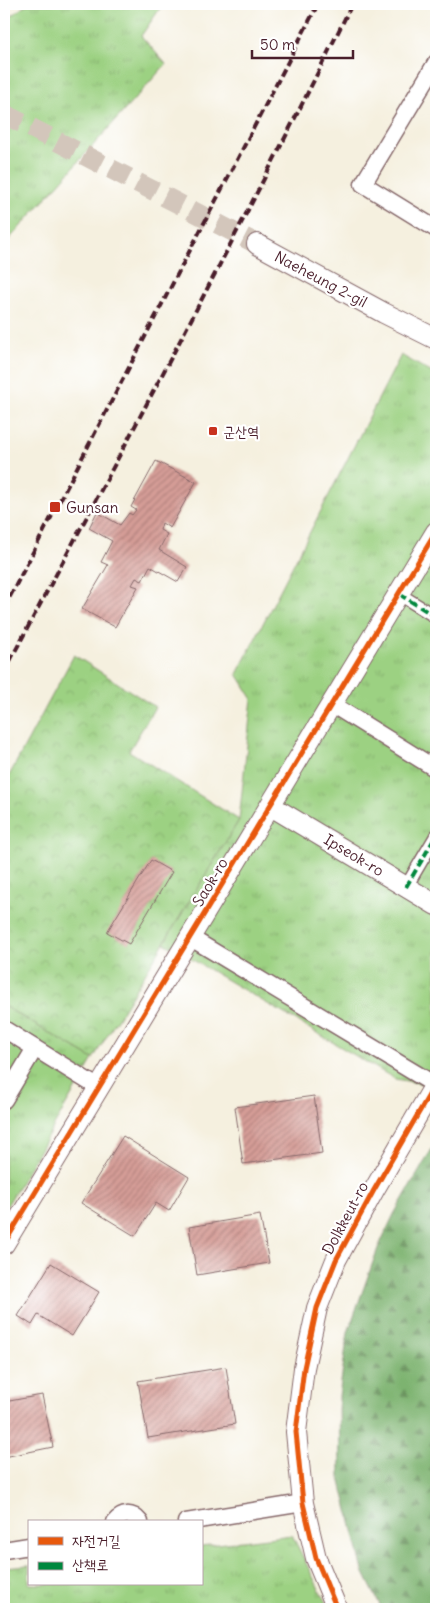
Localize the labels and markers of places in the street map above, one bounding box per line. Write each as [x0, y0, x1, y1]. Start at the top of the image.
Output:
place label: 군산역 [223, 422, 259, 441]
marker: 군산역 [207, 425, 219, 437]
place label: Gunsan [66, 498, 119, 517]
marker: Gunsan [48, 500, 62, 514]

